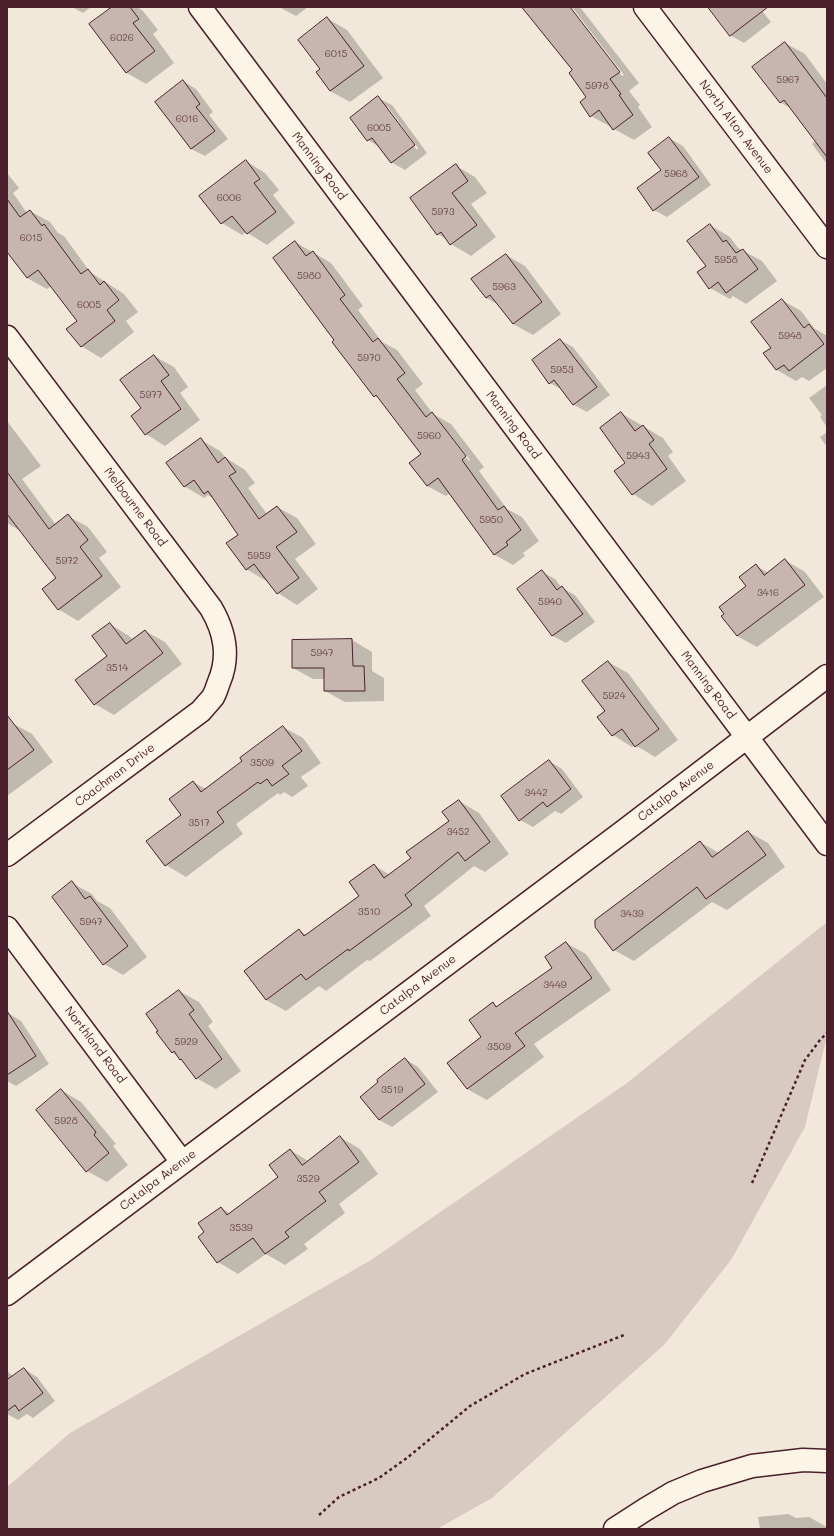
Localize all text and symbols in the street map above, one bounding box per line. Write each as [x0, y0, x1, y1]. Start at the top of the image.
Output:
house number: 6026 [110, 32, 134, 44]
house number: 6015 [325, 48, 347, 60]
house number: 5967 [776, 74, 800, 86]
street label: North Alton Avenue [696, 77, 776, 177]
house number: 5978 [585, 80, 609, 92]
house number: 6016 [176, 113, 198, 125]
house number: 6005 [367, 122, 391, 134]
street label: Manning Road [289, 129, 349, 203]
house number: 5968 [664, 168, 688, 180]
house number: 6006 [217, 192, 241, 204]
house number: 5973 [431, 206, 455, 218]
house number: 6015 [20, 232, 42, 244]
house number: 5958 [714, 254, 738, 266]
house number: 5980 [297, 270, 321, 282]
house number: 5963 [492, 281, 516, 293]
house number: 6005 [77, 299, 101, 311]
house number: 5948 [778, 330, 802, 342]
house number: 5970 [357, 352, 381, 364]
house number: 5953 [550, 364, 574, 376]
street label: Manning Road [483, 388, 543, 462]
house number: 5977 [140, 389, 162, 401]
house number: 5960 [417, 430, 441, 442]
house number: 5943 [626, 450, 650, 462]
street label: Melbourne Road [101, 465, 169, 549]
house number: 5950 [479, 514, 503, 526]
house number: 5959 [247, 550, 271, 562]
house number: 5972 [56, 555, 78, 567]
house number: 3416 [757, 587, 779, 599]
house number: 5940 [538, 596, 562, 608]
house number: 5947 [310, 647, 334, 659]
street label: Manning Road [678, 648, 738, 722]
house number: 3514 [106, 662, 128, 674]
house number: 5924 [602, 690, 626, 702]
street label: Coachman Drive [72, 740, 158, 810]
house number: 3509 [250, 757, 274, 769]
street label: Catalpa Avenue [635, 758, 717, 824]
house number: 3442 [524, 787, 548, 799]
house number: 3517 [188, 817, 210, 829]
house number: 3452 [446, 826, 470, 838]
house number: 3510 [358, 906, 380, 918]
house number: 3439 [620, 908, 644, 920]
house number: 5947 [79, 916, 103, 928]
street label: Catalpa Avenue [377, 952, 459, 1018]
house number: 3449 [543, 979, 567, 991]
street label: Northland Road [61, 1004, 129, 1086]
house number: 5929 [174, 1036, 198, 1048]
house number: 3509 [487, 1041, 511, 1053]
house number: 3519 [381, 1084, 403, 1096]
house number: 5928 [54, 1115, 78, 1127]
street label: Catalpa Avenue [117, 1147, 199, 1213]
house number: 3529 [296, 1173, 320, 1185]
house number: 3539 [229, 1222, 253, 1234]

